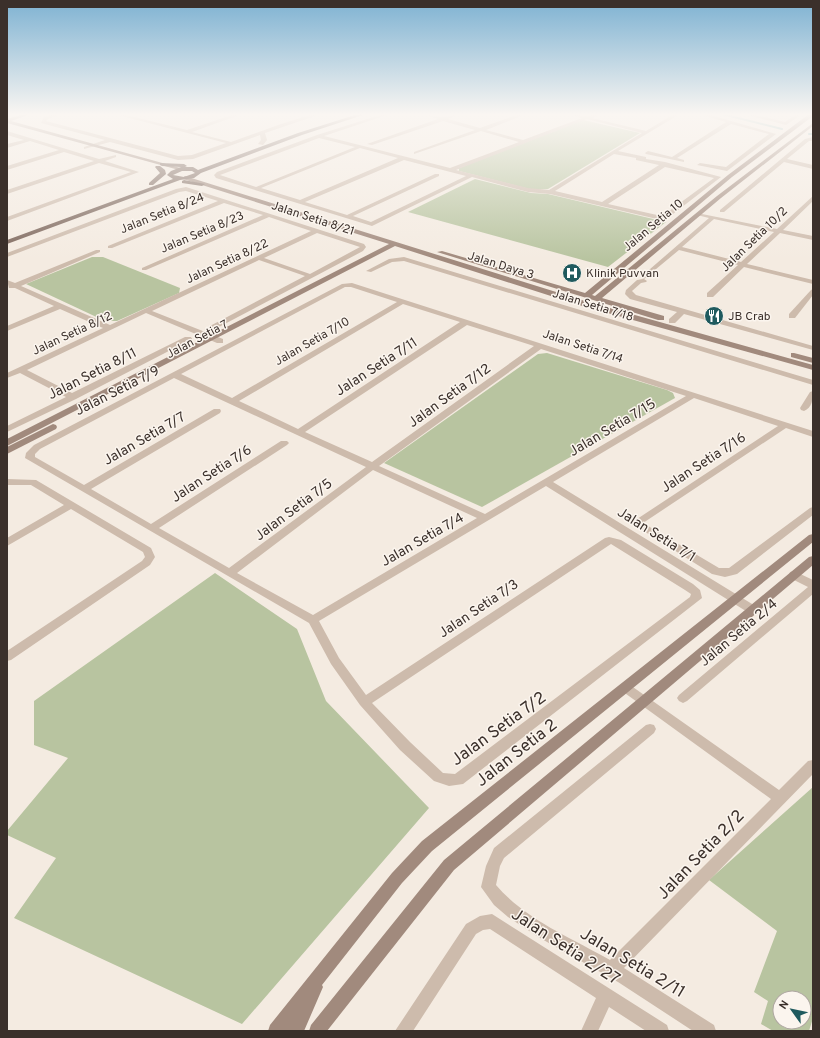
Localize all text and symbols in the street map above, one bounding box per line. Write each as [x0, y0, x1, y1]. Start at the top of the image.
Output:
street label: Jalan Setia 8/24 [118, 190, 207, 238]
street label: Jalan Setia 10 [620, 196, 687, 256]
street label: Jalan Setia 8/21 [269, 198, 356, 240]
street label: Jalan Setia 10/2 [718, 204, 792, 276]
street label: Jalan Setia 8/23 [158, 208, 247, 258]
street label: Jalan Setia 8/22 [184, 236, 271, 288]
street label: Jalan Daya 3 [465, 248, 536, 284]
hospital icon: Klinik Puvvan [561, 262, 583, 284]
place label: Klinik Puvvan [586, 266, 659, 282]
street label: Jalan Setia 7/18 [550, 286, 635, 326]
restaurant icon: JB Crab [703, 305, 725, 327]
street label: Jalan Setia 8/12 [30, 308, 115, 359]
place label: JB Crab [728, 309, 771, 325]
street label: Jalan Setia 7/10 [272, 314, 353, 370]
street label: Jalan Setia 7 [164, 317, 231, 363]
street label: Jalan Setia 7/14 [540, 326, 625, 368]
street label: Jalan Setia 7/11 [332, 334, 421, 400]
street label: Jalan Setia 8/11 [45, 345, 140, 404]
street label: Jalan Setia 7/12 [405, 361, 495, 432]
street label: Jalan Setia 7/9 [73, 363, 163, 420]
street label: Jalan Setia 7/15 [566, 396, 659, 461]
street label: Jalan Setia 7/7 [101, 409, 189, 470]
street label: Jalan Setia 7/16 [658, 429, 749, 497]
street label: Jalan Setia 7/6 [168, 442, 255, 507]
street label: Jalan Setia 7/5 [252, 475, 336, 545]
street label: Jalan Setia 7/1 [614, 504, 699, 566]
street label: Jalan Setia 7/4 [378, 510, 467, 571]
street label: Jalan Setia 7/3 [436, 576, 522, 642]
street label: Jalan Setia 2/4 [697, 596, 781, 671]
street label: Jalan Setia 7/2 [447, 688, 551, 772]
street label: Jalan Setia 2 [472, 715, 563, 792]
street label: Jalan Setia 2/2 [653, 806, 750, 905]
street label: Jalan Setia 2/27 [506, 904, 624, 991]
street label: Jalan Setia 2/11 [575, 924, 689, 1004]
north arrow [772, 990, 812, 1030]
text: N [776, 998, 792, 1012]

